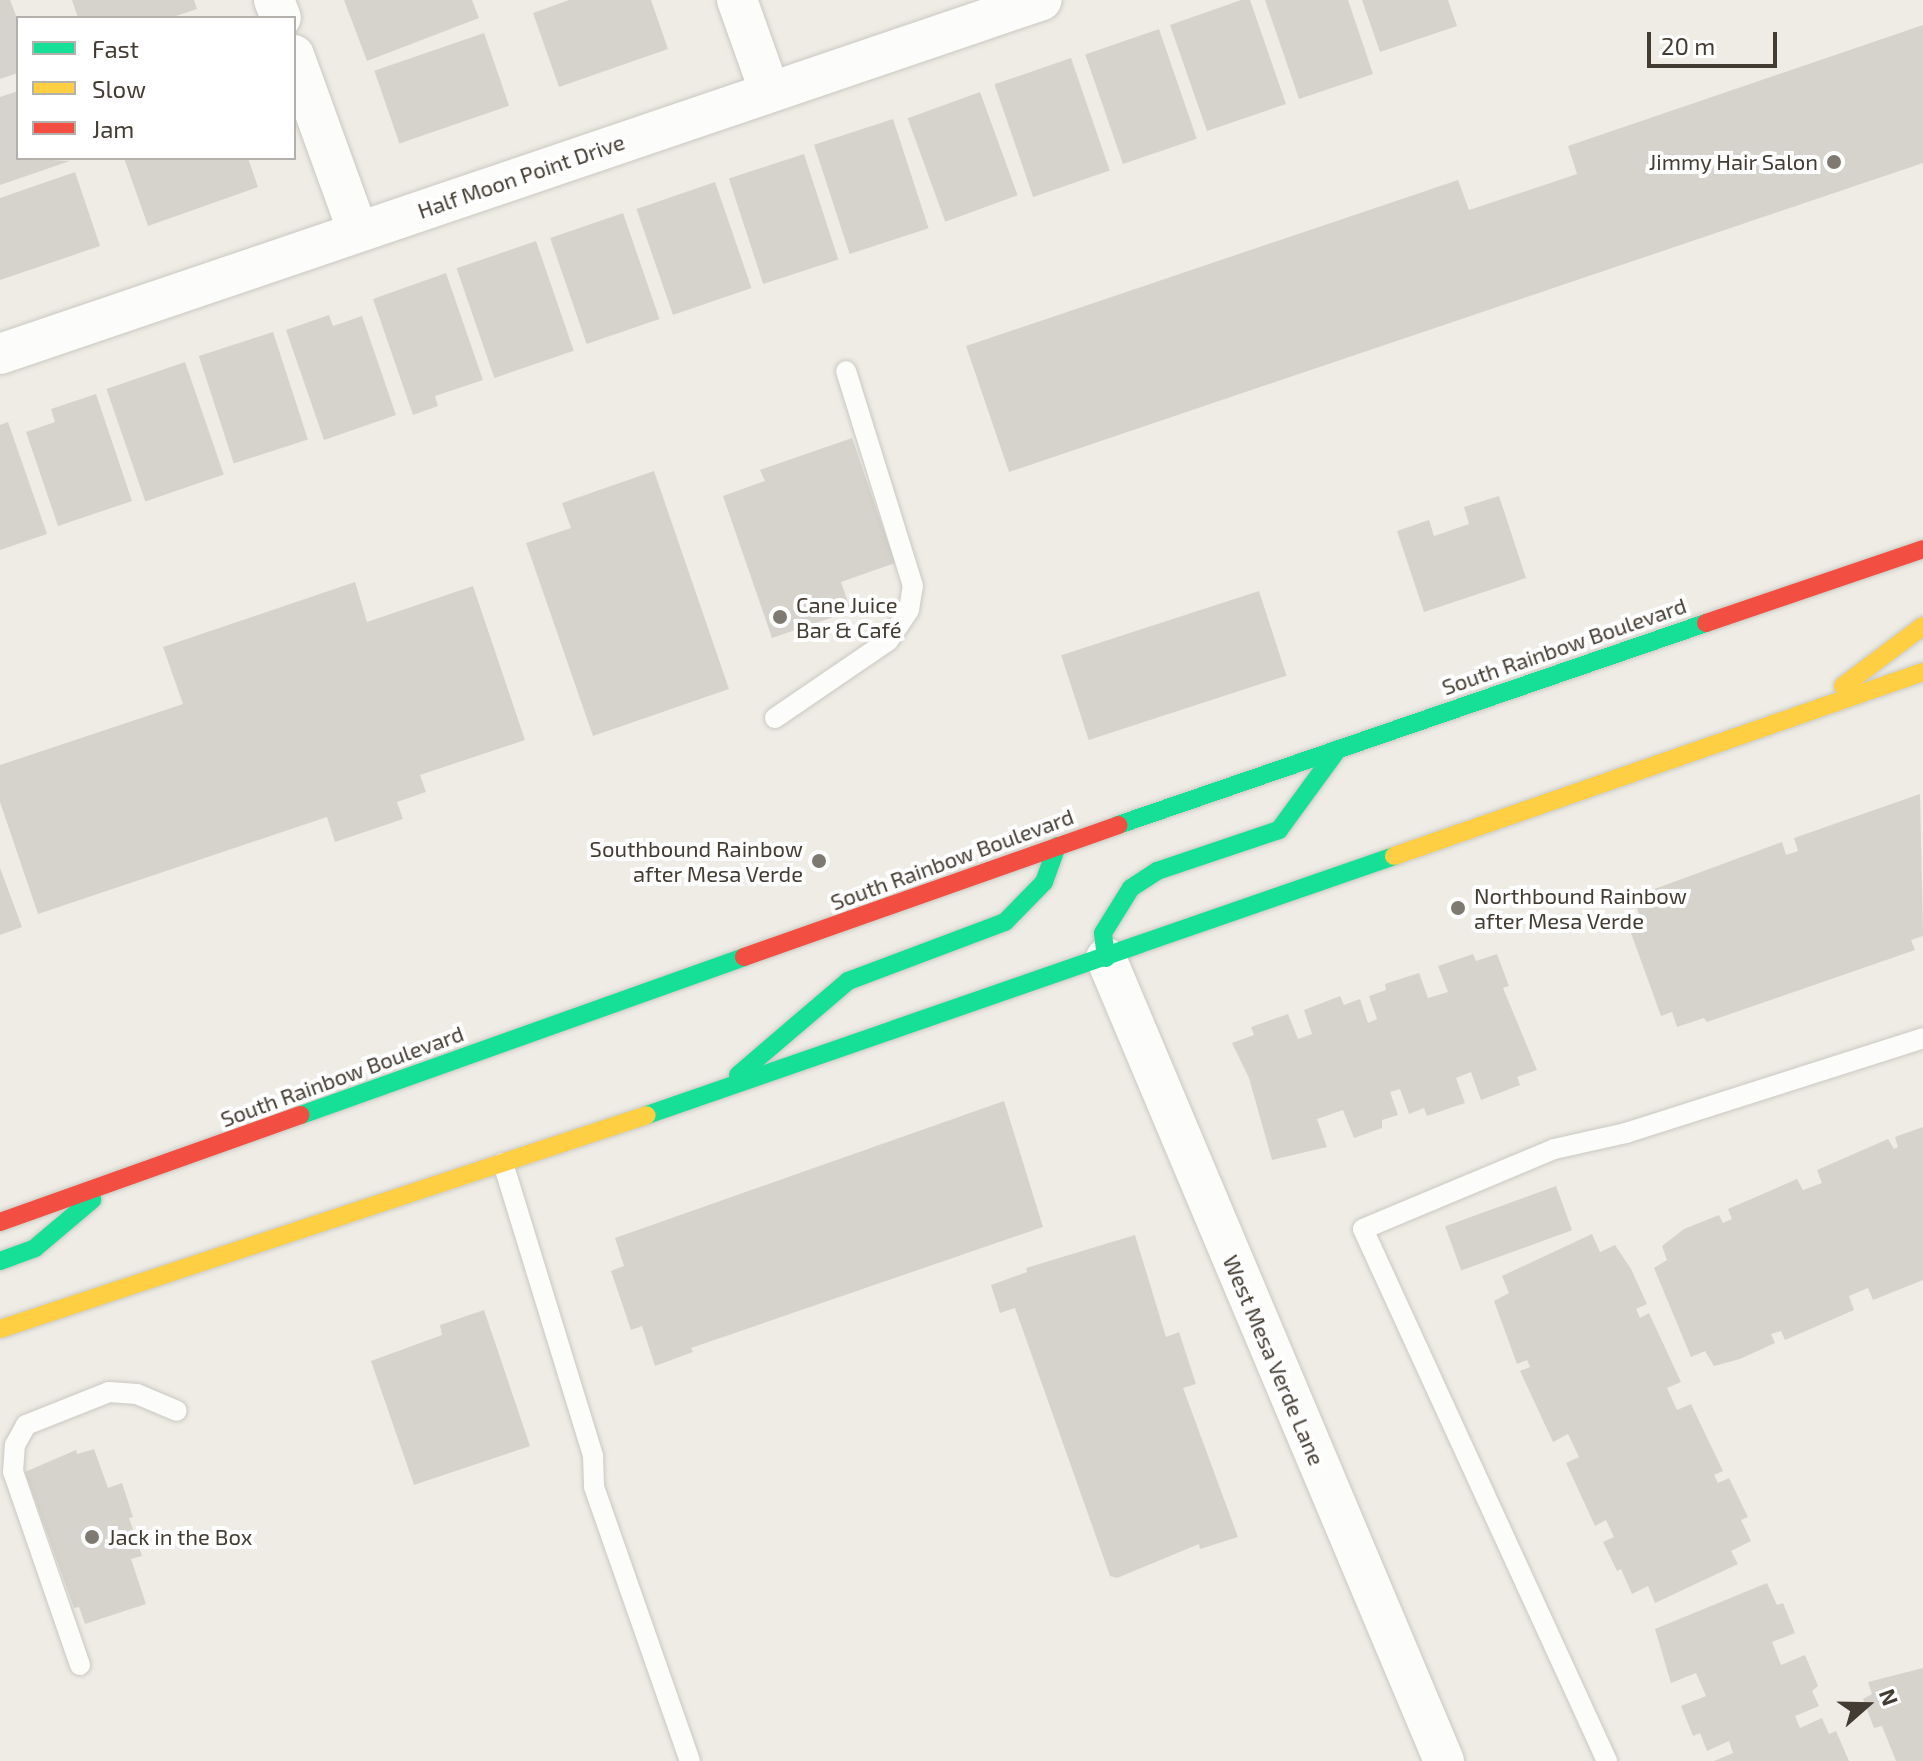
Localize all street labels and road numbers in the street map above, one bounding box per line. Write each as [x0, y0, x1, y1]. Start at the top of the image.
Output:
street label: Half Moon Point Drive [414, 128, 628, 224]
street label: South Rainbow Boulevard [1438, 592, 1690, 700]
street label: South Rainbow Boulevard [827, 803, 1077, 915]
street label: South Rainbow Boulevard [217, 1020, 467, 1132]
street label: West Mesa Verde Lane [1218, 1251, 1330, 1469]

